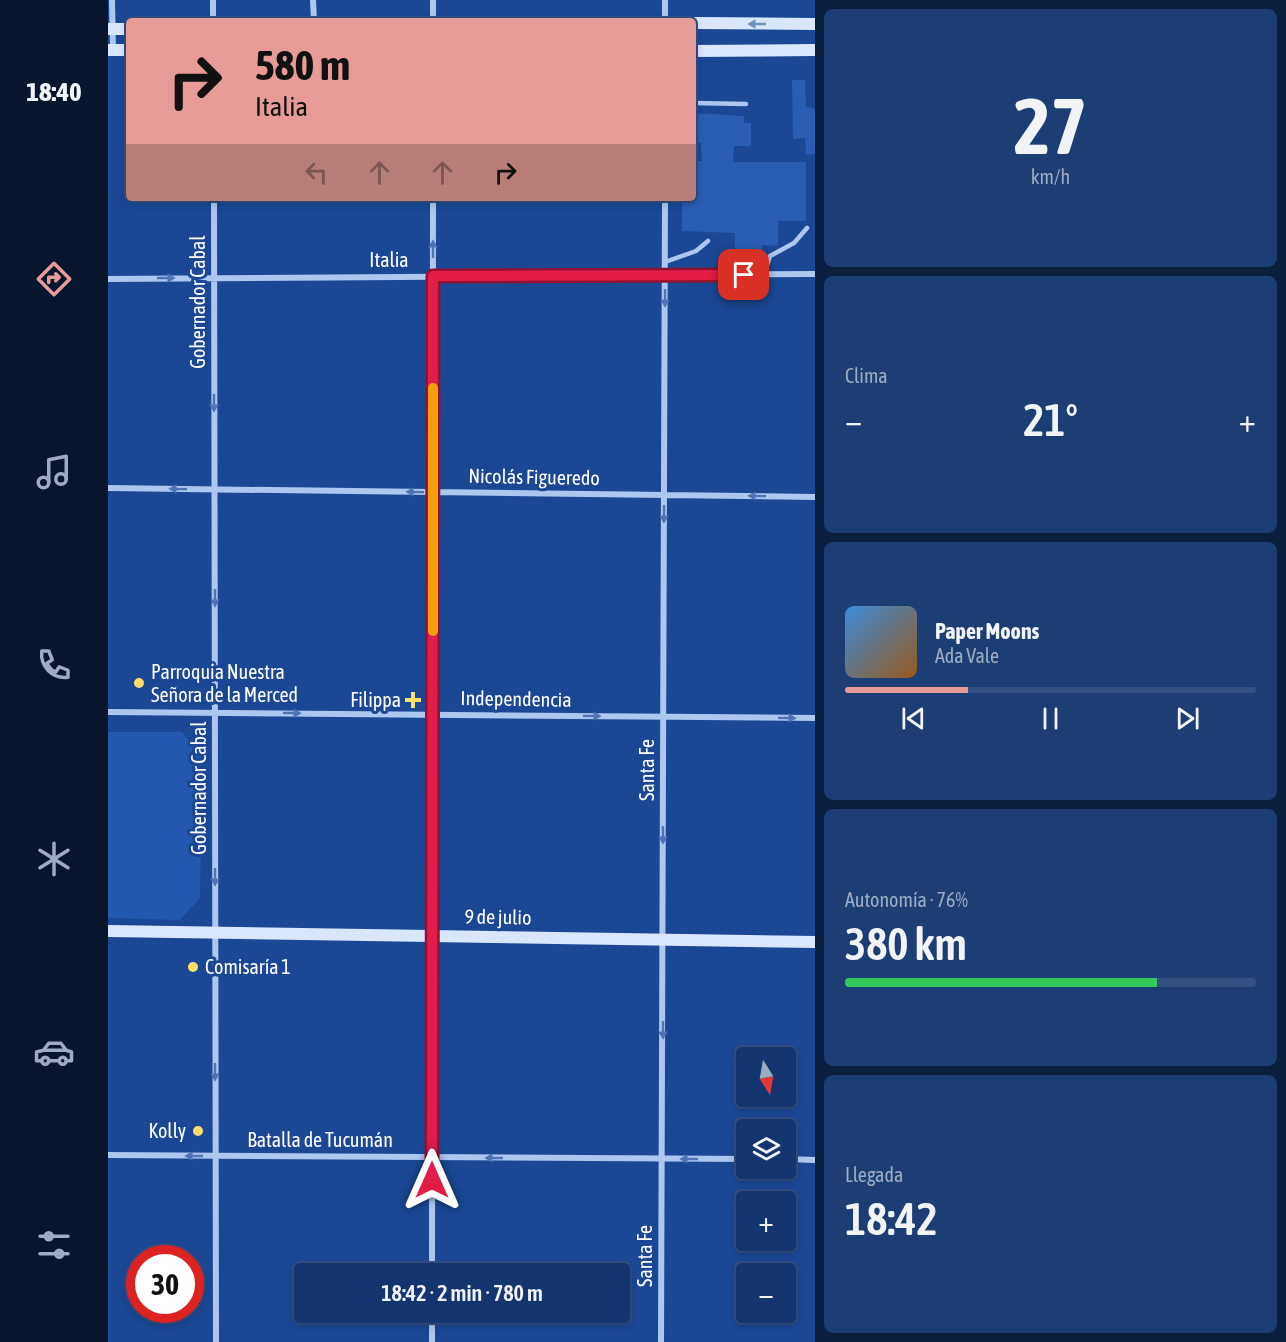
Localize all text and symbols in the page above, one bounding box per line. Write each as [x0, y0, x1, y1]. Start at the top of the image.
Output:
one-way arrow [747, 19, 766, 29]
text: 580 m [255, 41, 350, 89]
icon: right [156, 42, 234, 120]
text: 18:40 [26, 76, 82, 107]
text: 27 [1014, 81, 1087, 171]
text: Italia [255, 91, 308, 122]
icon: left [300, 156, 333, 189]
icon: ahead [363, 156, 396, 189]
icon: ahead [426, 156, 459, 189]
icon: right [489, 156, 522, 189]
text: km/h [1031, 165, 1070, 188]
street label: Gobernador Cabal [186, 235, 209, 369]
one-way arrow [428, 240, 438, 259]
street label: Italia [369, 248, 409, 271]
pin [718, 249, 769, 300]
icon: directions [33, 258, 75, 300]
icon: arrive [727, 258, 760, 291]
one-way arrow [157, 273, 176, 283]
one-way arrow [660, 289, 670, 308]
text: Clima [845, 364, 888, 387]
one-way arrow [209, 394, 219, 413]
text: 21° [1023, 394, 1078, 446]
text: − [845, 401, 862, 439]
text: + [1239, 401, 1256, 439]
icon: music [33, 451, 75, 493]
street label: Nicolás Figueredo [468, 464, 600, 489]
one-way arrow [168, 484, 187, 494]
one-way arrow [405, 487, 424, 497]
one-way arrow [747, 491, 766, 501]
one-way arrow [659, 505, 669, 524]
one-way arrow [210, 589, 220, 608]
text: Paper Moons [935, 618, 1039, 644]
icon: phone [33, 644, 75, 686]
text: Ada Vale [935, 644, 999, 667]
place label: Parroquia Nuestra Señora de la Merced [151, 660, 298, 706]
marker: Parroquia Nuestra Señora de la Merced [132, 676, 146, 690]
street label: Independencia [460, 686, 572, 711]
place label: Filippa [350, 688, 401, 711]
marker: Filippa [406, 693, 420, 707]
icon: previous [897, 702, 930, 735]
icon: pause [1034, 702, 1067, 735]
icon: next [1171, 702, 1204, 735]
one-way arrow [283, 708, 302, 718]
one-way arrow [583, 711, 602, 721]
one-way arrow [778, 713, 797, 723]
street label: Gobernador Cabal [187, 721, 210, 855]
street label: Santa Fe [635, 739, 658, 801]
one-way arrow [658, 826, 668, 845]
icon: climate [33, 838, 75, 880]
one-way arrow [210, 868, 220, 887]
text: Autonomía · 76% [845, 888, 968, 911]
street label: 9 de julio [464, 904, 532, 929]
text: 380 km [845, 918, 967, 970]
place label: Comisaría 1 [205, 955, 291, 978]
marker: Comisaría 1 [186, 960, 200, 974]
one-way arrow [658, 1021, 668, 1040]
icon: car [33, 1031, 75, 1073]
north arrow [736, 1047, 796, 1107]
map controls [736, 1047, 796, 1323]
one-way arrow [210, 1063, 220, 1082]
place label: Kolly [149, 1119, 186, 1142]
button: layers [736, 1119, 796, 1179]
marker: Kolly [191, 1124, 205, 1138]
street label: Batalla de Tucumán [247, 1128, 393, 1151]
position arrow [400, 1148, 464, 1212]
one-way arrow [184, 1151, 203, 1161]
one-way arrow [484, 1153, 503, 1163]
one-way arrow [679, 1154, 698, 1164]
text: Llegada [845, 1163, 903, 1186]
button: + [736, 1191, 796, 1251]
text: 18:42 [845, 1193, 938, 1245]
icon: filters [33, 1224, 75, 1266]
street label: Santa Fe [633, 1225, 656, 1287]
speed limit sign: 30 [126, 1245, 204, 1323]
button: − [736, 1263, 796, 1323]
text: 18:42 · 2 min · 780 m [381, 1280, 543, 1306]

